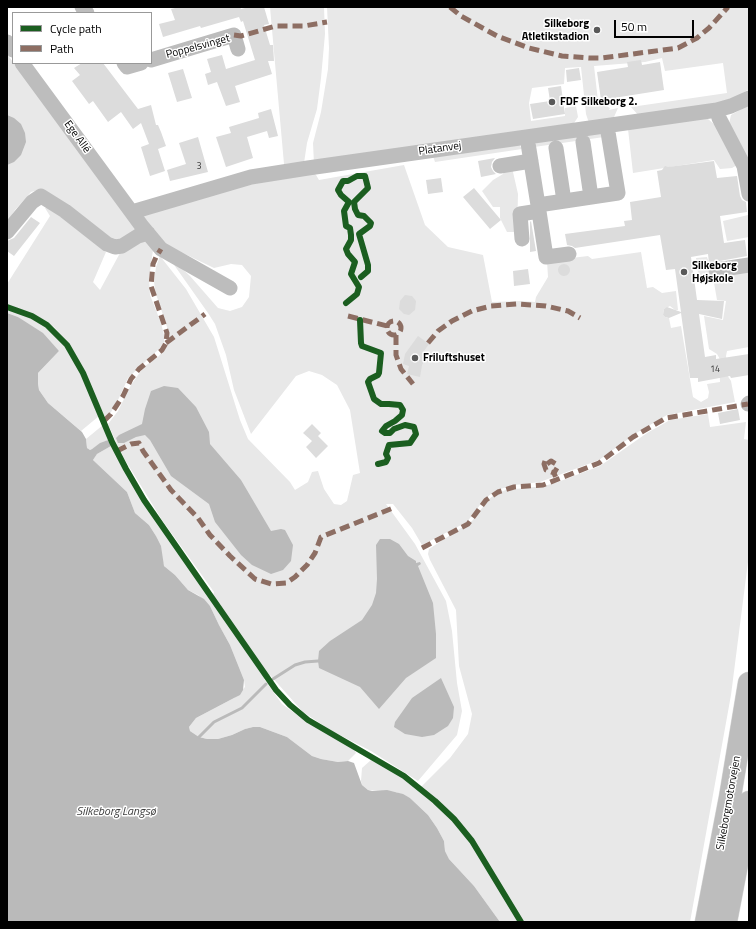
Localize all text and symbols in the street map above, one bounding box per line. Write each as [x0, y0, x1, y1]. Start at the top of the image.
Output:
legend [12, 12, 152, 64]
scale bar [616, 12, 696, 38]
place label: Silkeborg Atletikstadion [522, 17, 589, 43]
text: 50 m [621, 17, 647, 36]
text: Cycle path [50, 19, 102, 38]
marker: Silkeborg Atletikstadion [592, 25, 602, 35]
street label: Poppelsvinget [165, 32, 231, 62]
text: Path [50, 39, 74, 58]
place label: FDF Silkeborg 2. [560, 95, 637, 109]
marker: FDF Silkeborg 2. [547, 97, 557, 107]
street label: Ege Allé [61, 118, 93, 156]
street label: Platanvej [418, 139, 462, 159]
house number: 3 [196, 162, 202, 172]
place label: Silkeborg Højskole [692, 259, 737, 285]
marker: Silkeborg Højskole [679, 267, 689, 277]
place label: Friluftshuset [423, 351, 485, 365]
marker: Friluftshuset [410, 353, 420, 363]
house number: 14 [710, 365, 720, 375]
street label: Silkeborgmotorvejen [714, 755, 744, 851]
water label: Silkeborg Langsø [76, 805, 156, 819]

